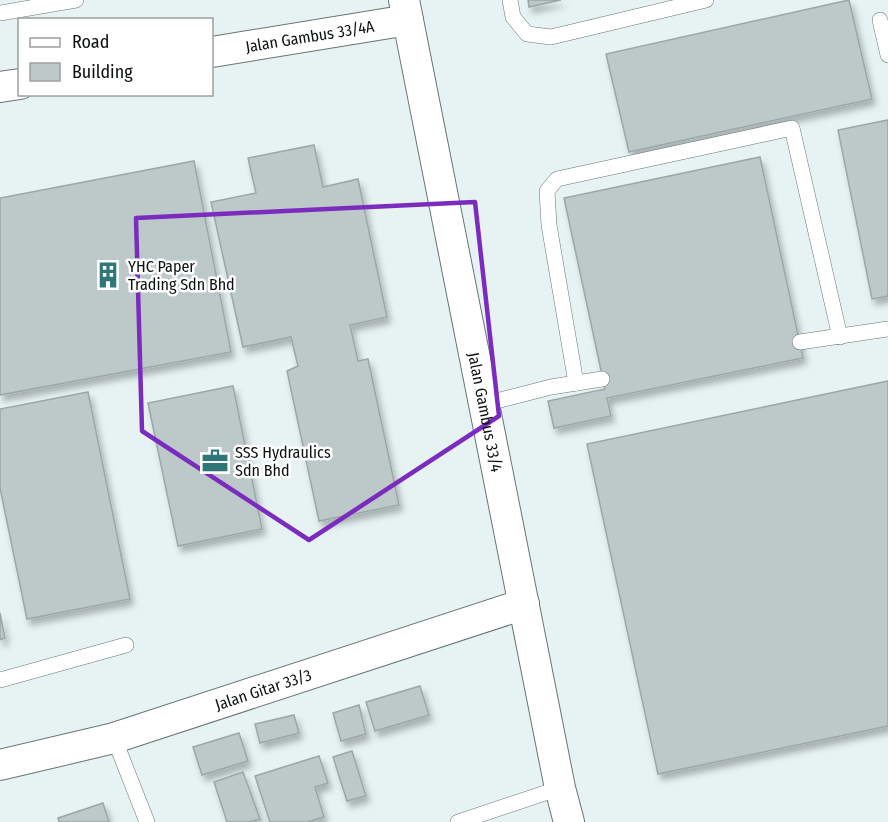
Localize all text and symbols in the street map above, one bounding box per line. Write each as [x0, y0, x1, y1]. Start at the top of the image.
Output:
street label: Jalan Gambus 33/4A [244, 17, 376, 56]
legend [18, 18, 213, 96]
text: Road [72, 31, 109, 53]
text: Building [72, 61, 133, 83]
place label: YHC Paper Trading Sdn Bhd [128, 257, 235, 294]
building icon: YHC Paper Trading Sdn Bhd [93, 260, 123, 290]
street label: Jalan Gambus 33/4 [464, 351, 506, 474]
place label: SSS Hydraulics Sdn Bhd [235, 443, 331, 480]
office icon: SSS Hydraulics Sdn Bhd [200, 446, 230, 476]
street label: Jalan Gitar 33/3 [213, 665, 314, 714]

